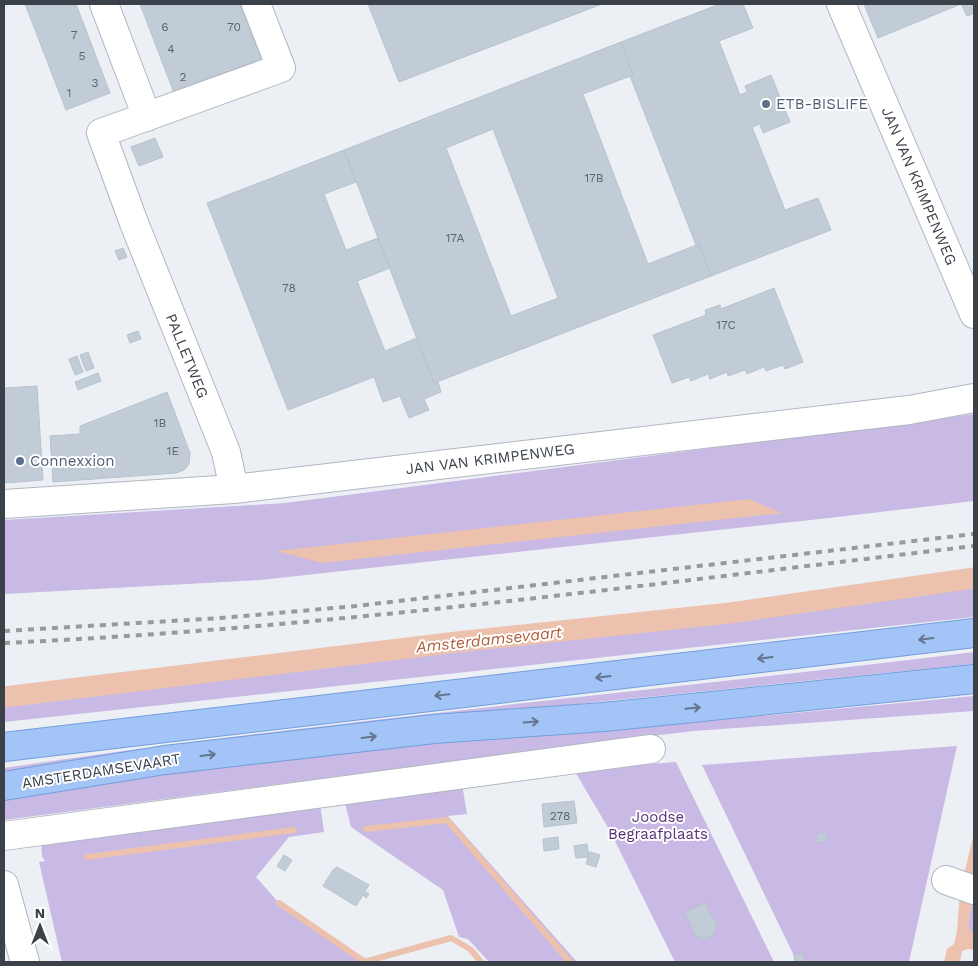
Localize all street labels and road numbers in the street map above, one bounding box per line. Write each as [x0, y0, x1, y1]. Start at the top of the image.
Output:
street label: JAN VAN KRIMPENWEG [878, 104, 960, 268]
street label: PALLETWEG [162, 311, 212, 401]
street label: JAN VAN KRIMPENWEG [405, 440, 575, 478]
street label: AMSTERDAMSEVAART [20, 750, 182, 792]

